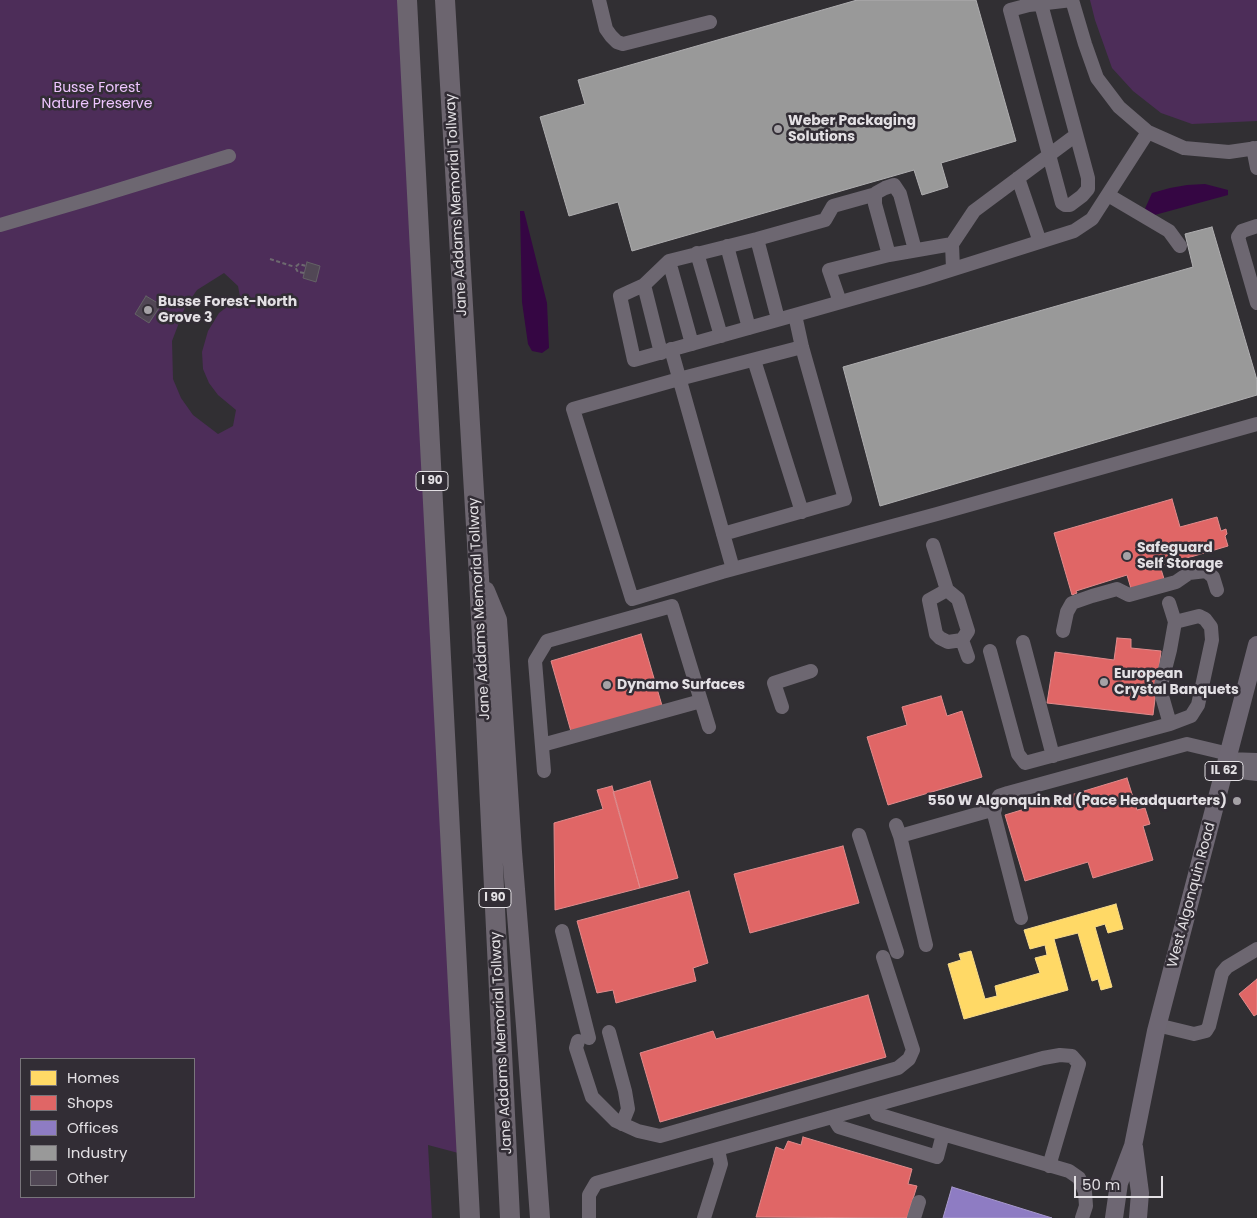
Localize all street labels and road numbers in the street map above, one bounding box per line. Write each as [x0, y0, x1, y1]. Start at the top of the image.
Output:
street label: Jane Addams Memorial Tollway [443, 93, 471, 317]
road number: I 90 [416, 472, 448, 491]
street label: Jane Addams Memorial Tollway [466, 497, 494, 721]
road number: IL 62 [1205, 761, 1243, 780]
street label: West Algonquin Road [1165, 821, 1219, 969]
road number: I 90 [479, 888, 511, 908]
street label: Jane Addams Memorial Tollway [488, 931, 516, 1155]

